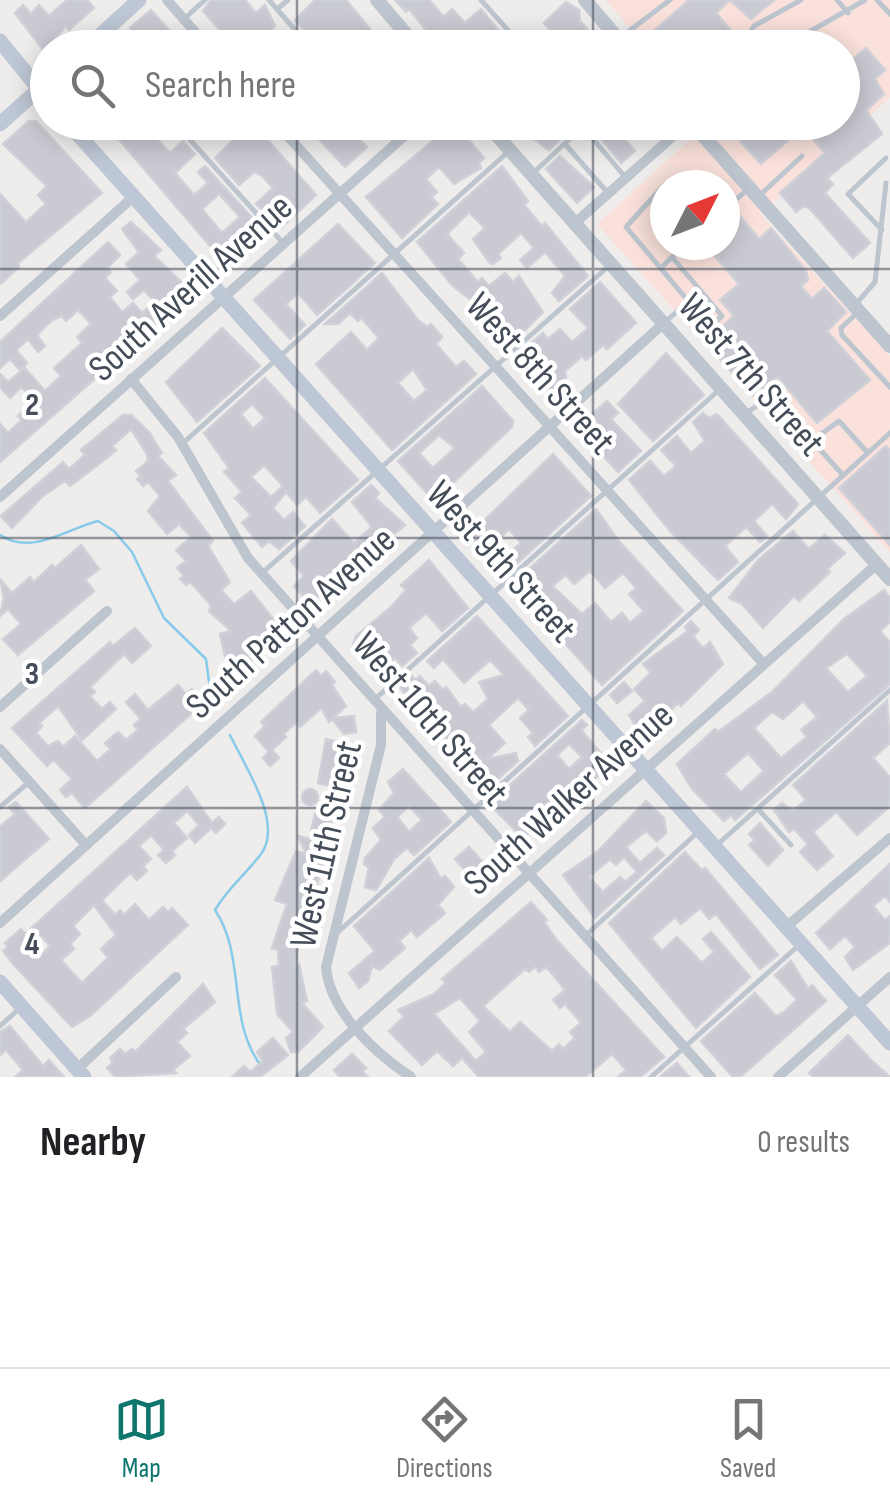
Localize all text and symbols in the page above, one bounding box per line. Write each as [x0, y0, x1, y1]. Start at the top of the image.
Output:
search box [30, 30, 860, 140]
icon: search [65, 58, 120, 113]
text: Search here [145, 63, 296, 108]
north arrow [650, 170, 740, 260]
street label: South Averill Avenue [80, 185, 302, 391]
street label: West 8th Street [456, 284, 624, 464]
street label: West 7th Street [668, 285, 834, 465]
text: 2 [25, 386, 39, 425]
street label: West 9th Street [417, 472, 585, 652]
street label: South Patton Avenue [177, 517, 405, 729]
street label: West 10th Street [342, 623, 517, 815]
text: 3 [25, 655, 39, 694]
street label: South Walker Avenue [455, 693, 683, 905]
street label: West 11th Street [281, 736, 372, 952]
text: 4 [25, 925, 40, 964]
text: Nearby [40, 1117, 146, 1168]
text: 0 results [757, 1123, 850, 1162]
tab: Map [114, 1392, 169, 1485]
tab: Directions [396, 1392, 493, 1485]
tab: Saved [720, 1392, 776, 1485]

